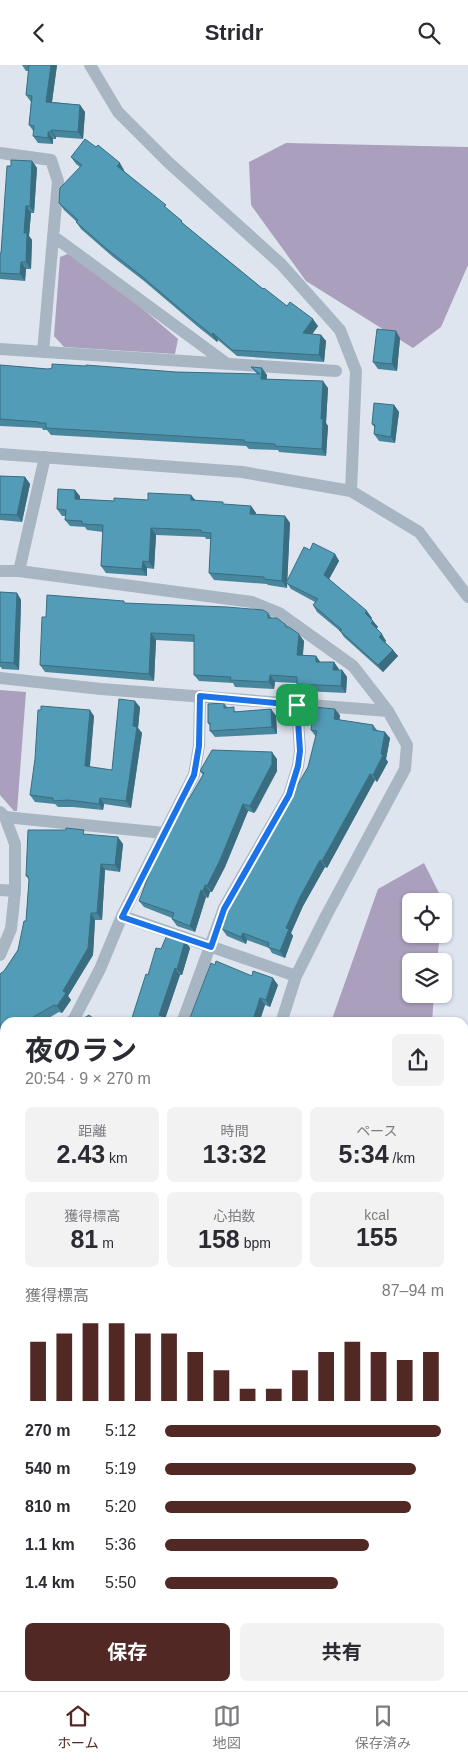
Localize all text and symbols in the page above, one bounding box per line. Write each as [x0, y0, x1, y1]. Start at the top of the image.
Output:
icon: back [25, 19, 53, 47]
icon: search [415, 19, 443, 47]
text: Stridr [205, 20, 263, 45]
pin [276, 684, 318, 726]
icon: arrive [283, 691, 311, 719]
map controls [402, 893, 452, 1003]
button: locate [402, 893, 452, 943]
button: layers [402, 953, 452, 1003]
button: share [392, 1034, 444, 1086]
text: 夜のラン [25, 1035, 137, 1066]
text: 20:54 · 9 × 270 m [25, 1070, 151, 1087]
text: 距離 [78, 1123, 106, 1139]
text: 時間 [220, 1123, 248, 1139]
text: ペース [356, 1123, 397, 1139]
text: 2.43 [57, 1140, 105, 1168]
text: 13:32 [203, 1140, 266, 1168]
text: 5:34 [339, 1140, 389, 1168]
text: km [105, 1150, 128, 1166]
text: /km [389, 1150, 415, 1166]
text: kcal [364, 1207, 389, 1223]
text: 獲得標高 [64, 1208, 120, 1224]
text: 心拍数 [213, 1208, 255, 1224]
text: 155 [356, 1223, 398, 1251]
text: 81 [70, 1225, 98, 1253]
text: 158 [198, 1225, 240, 1253]
text: m [98, 1235, 114, 1251]
text: bpm [240, 1235, 271, 1251]
text: 87–94 m [382, 1282, 444, 1299]
text: 獲得標高 [25, 1287, 89, 1304]
text: 270 m [25, 1422, 70, 1439]
text: 5:12 [105, 1422, 136, 1439]
text: 540 m [25, 1460, 70, 1477]
text: 5:19 [105, 1460, 136, 1477]
text: 810 m [25, 1498, 70, 1515]
text: 5:20 [105, 1498, 136, 1515]
text: 1.1 km [25, 1536, 75, 1553]
text: 5:36 [105, 1536, 136, 1553]
text: 1.4 km [25, 1574, 75, 1591]
text: 5:50 [105, 1574, 136, 1591]
button: 保存 [25, 1623, 230, 1681]
button: 共有 [240, 1623, 444, 1681]
tab: ホーム [57, 1702, 99, 1752]
tab: 地図 [213, 1702, 241, 1752]
tab: 保存済み [355, 1702, 411, 1752]

